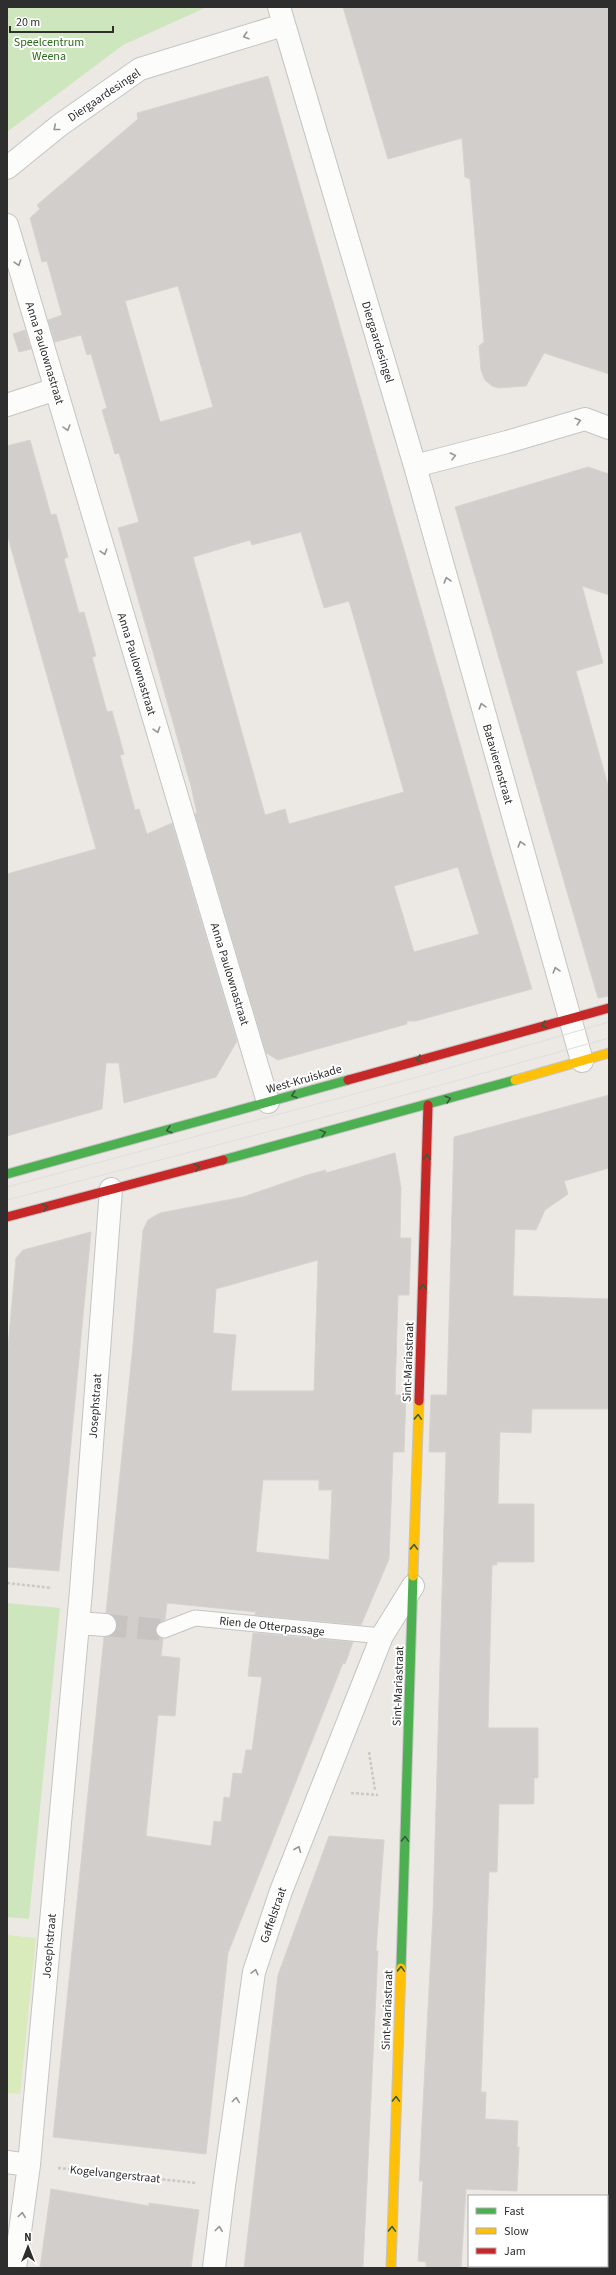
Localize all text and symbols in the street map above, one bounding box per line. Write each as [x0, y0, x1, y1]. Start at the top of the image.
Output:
scale bar [10, 8, 113, 34]
text: 20 m [16, 14, 40, 31]
one-way arrow [243, 31, 250, 40]
park label: Speelcentrum Weena [14, 34, 84, 65]
street label: Diergaardesingel [65, 65, 144, 126]
one-way arrow [53, 124, 60, 131]
one-way arrow [13, 259, 22, 266]
street label: Diergaardesingel [357, 299, 398, 385]
street label: Anna Paulownastraat [21, 300, 68, 407]
one-way arrow [574, 417, 581, 426]
one-way arrow [62, 424, 71, 431]
one-way arrow [450, 453, 456, 461]
one-way arrow [99, 548, 108, 555]
one-way arrow [443, 577, 452, 584]
street label: Anna Paulownastraat [113, 611, 160, 718]
one-way arrow [478, 702, 487, 709]
street label: Batavierenstraat [478, 722, 517, 806]
one-way arrow [152, 727, 161, 734]
one-way arrow [517, 841, 526, 848]
street label: Anna Paulownastraat [206, 921, 253, 1028]
one-way arrow [552, 966, 561, 973]
one-way arrow [541, 1020, 547, 1028]
one-way arrow [416, 1054, 423, 1063]
street label: West-Kruiskade [264, 1061, 344, 1098]
one-way arrow [291, 1090, 298, 1099]
one-way arrow [445, 1095, 452, 1104]
one-way arrow [165, 1125, 172, 1134]
one-way arrow [320, 1130, 326, 1138]
one-way arrow [423, 1154, 431, 1160]
one-way arrow [194, 1163, 201, 1172]
one-way arrow [41, 1203, 48, 1212]
one-way arrow [418, 1284, 427, 1290]
street label: Sint-Mariastraat [399, 1322, 418, 1402]
street label: Josephstraat [85, 1373, 106, 1439]
one-way arrow [414, 1414, 423, 1420]
one-way arrow [410, 1544, 418, 1550]
street label: Rien de Otterpassage [218, 1613, 326, 1640]
street label: Sint-Mariastraat [389, 1646, 408, 1726]
one-way arrow [400, 1836, 409, 1842]
one-way arrow [293, 1846, 301, 1853]
street label: Gaffelstraat [256, 1885, 291, 1945]
street label: Josephstraat [38, 1913, 61, 1979]
one-way arrow [396, 1966, 405, 1972]
one-way arrow [250, 1969, 259, 1976]
street label: Sint-Mariastraat [378, 1970, 397, 2050]
one-way arrow [392, 2096, 401, 2102]
one-way arrow [231, 2097, 240, 2103]
street label: Kogelvangerstraat [69, 2161, 161, 2188]
legend [468, 2195, 608, 2267]
text: Fast [504, 2203, 524, 2220]
one-way arrow [17, 2212, 26, 2219]
text: Slow [504, 2223, 529, 2240]
one-way arrow [214, 2226, 223, 2232]
one-way arrow [388, 2226, 397, 2232]
north arrow [8, 2227, 48, 2267]
text: N [24, 2230, 32, 2245]
text: Jam [504, 2243, 526, 2260]

